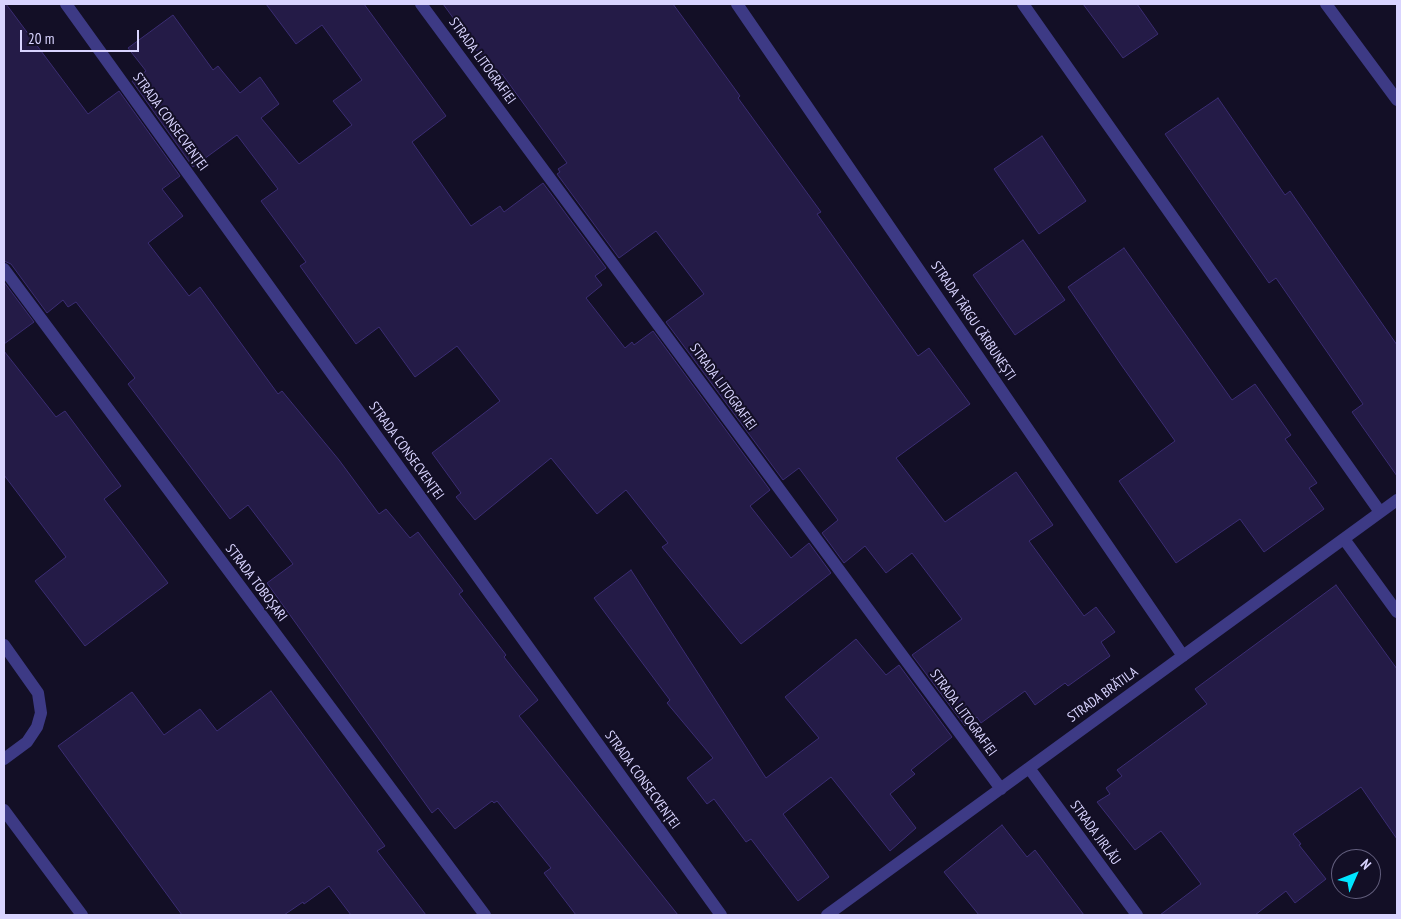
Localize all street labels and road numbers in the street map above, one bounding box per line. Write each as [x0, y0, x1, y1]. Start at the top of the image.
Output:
street label: STRADA LITOGRAFIEI [445, 15, 519, 107]
street label: STRADA CONSECVENȚEI [129, 70, 211, 174]
street label: STRADA TÂRGU CĂRBUNEȘTI [927, 258, 1019, 384]
street label: STRADA LITOGRAFIEI [686, 341, 760, 433]
street label: STRADA CONSECVENȚEI [365, 399, 447, 503]
street label: STRADA TOBOȘARI [222, 541, 290, 625]
street label: STRADA BRĂTILA [1065, 664, 1141, 726]
street label: STRADA LITOGRAFIEI [926, 667, 1000, 759]
street label: STRADA CONSECVENȚEI [601, 728, 683, 832]
street label: STRADA JIRLĂU [1066, 798, 1124, 868]

